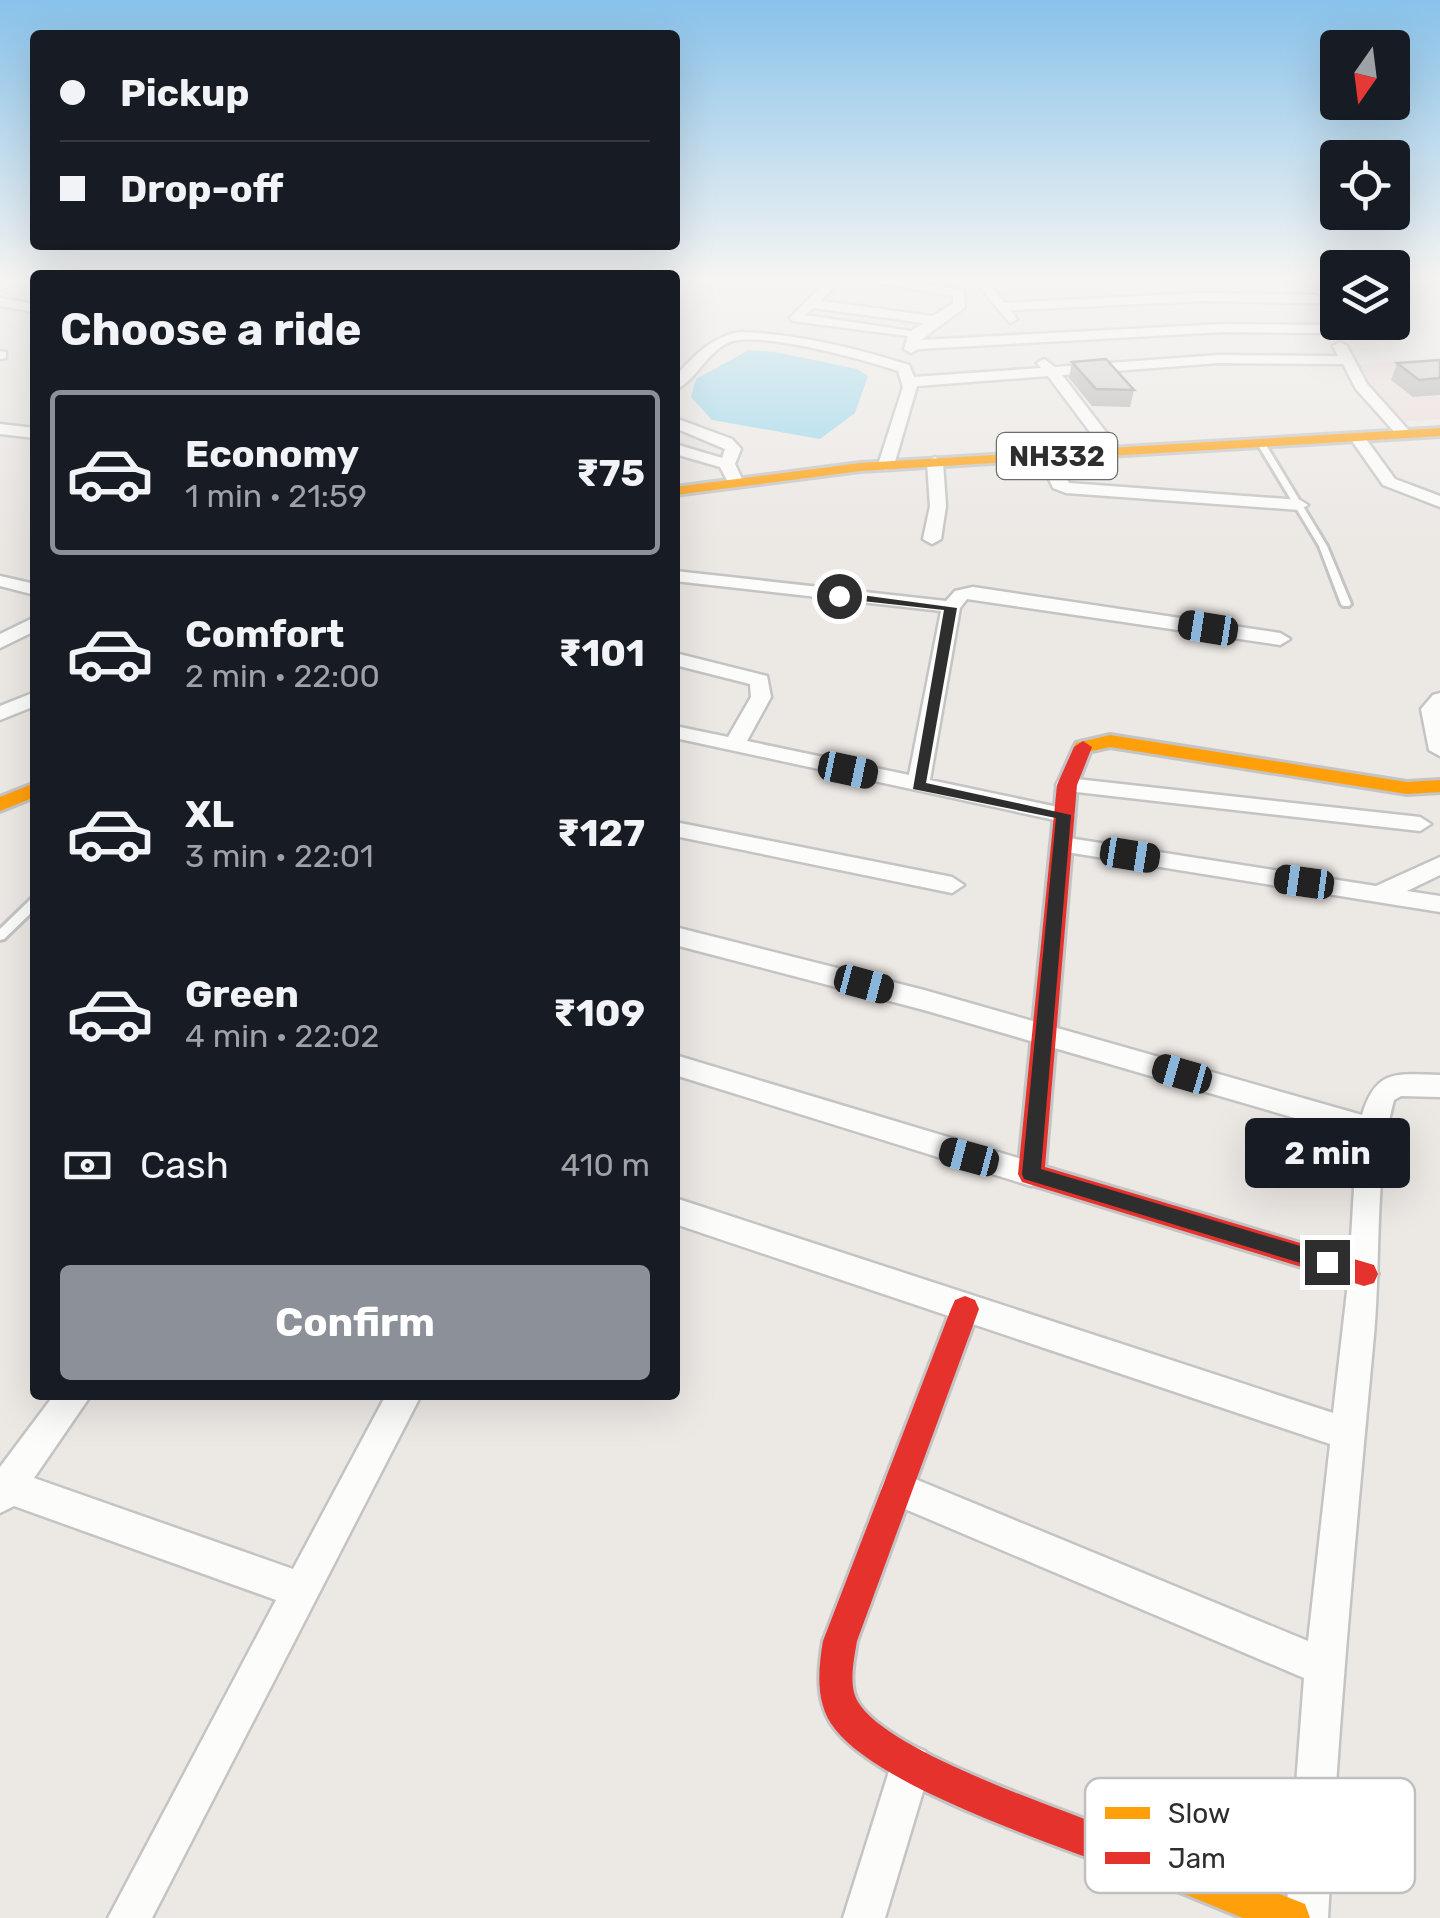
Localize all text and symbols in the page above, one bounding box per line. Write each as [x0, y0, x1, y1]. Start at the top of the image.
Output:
north arrow [1320, 30, 1410, 120]
map controls [1320, 30, 1410, 340]
text: Pickup [120, 70, 249, 116]
button: locate [1320, 140, 1410, 230]
text: Drop-off [120, 166, 283, 212]
button: layers [1320, 250, 1410, 340]
text: Choose a ride [60, 303, 362, 356]
icon: car [65, 428, 155, 518]
text: Economy [185, 431, 359, 477]
road number: NH332 [997, 433, 1117, 479]
text: ₹75 [576, 450, 645, 496]
text: 1 min · 21:59 [185, 477, 367, 515]
route start [817, 574, 862, 619]
icon: car [65, 608, 155, 698]
car [1176, 608, 1240, 648]
text: Comfort [185, 611, 344, 657]
text: ₹101 [559, 630, 645, 676]
text: 2 min · 22:00 [185, 657, 380, 695]
car [816, 749, 880, 791]
icon: car [65, 788, 155, 878]
text: XL [185, 791, 234, 837]
text: ₹127 [557, 810, 645, 856]
car [1098, 835, 1162, 875]
text: 3 min · 22:01 [185, 837, 374, 875]
car [1272, 863, 1336, 901]
car [831, 962, 897, 1006]
icon: car [65, 968, 155, 1058]
text: Green [185, 971, 299, 1017]
text: ₹109 [553, 990, 645, 1036]
text: 4 min · 22:02 [185, 1017, 379, 1055]
car [1149, 1051, 1215, 1097]
callout: 2 min [1244, 1117, 1410, 1187]
text: 2 min [1284, 1134, 1371, 1172]
car [936, 1135, 1002, 1179]
icon: cash [60, 1138, 115, 1193]
text: Cash [140, 1142, 229, 1188]
text: 410 m [560, 1146, 650, 1184]
route end [1305, 1240, 1350, 1285]
button: Confirm [60, 1265, 650, 1380]
legend [1085, 1778, 1415, 1893]
text: Slow [1168, 1797, 1230, 1830]
text: Jam [1168, 1842, 1226, 1875]

